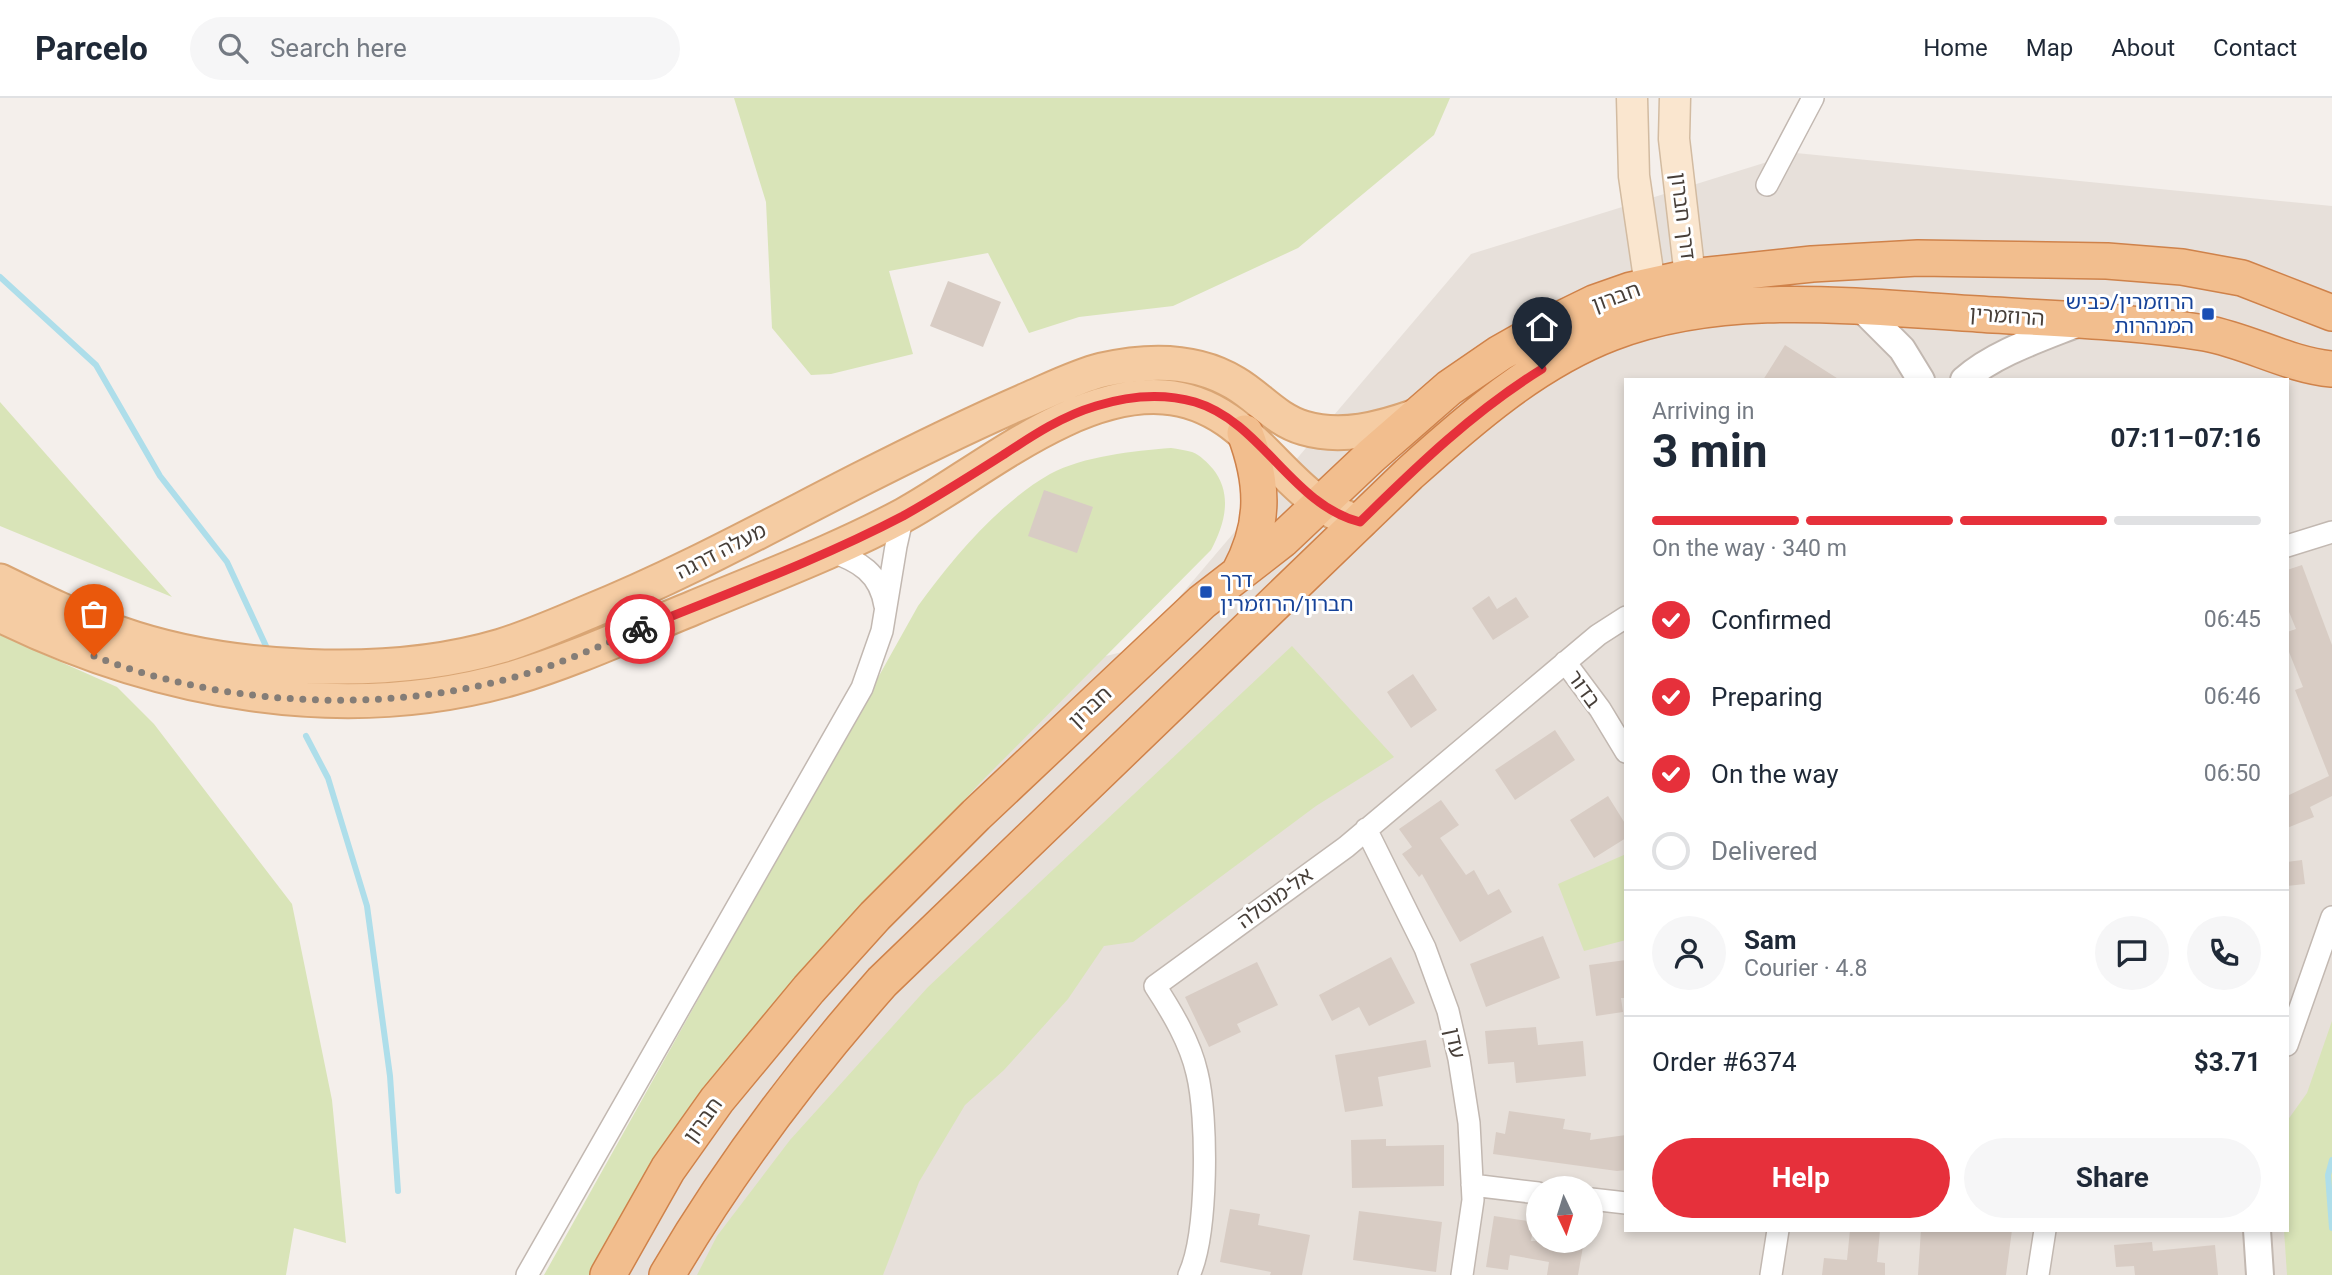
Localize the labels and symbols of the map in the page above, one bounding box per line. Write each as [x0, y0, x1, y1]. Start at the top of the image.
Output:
street label: דרך חברון [1666, 171, 1700, 261]
street label: חברון [1589, 277, 1643, 317]
place label: הרוזמרין/כביש המנהרות [2066, 290, 2194, 338]
pin [1512, 297, 1572, 369]
street label: הרוזמרין [1969, 301, 2045, 331]
marker: הרוזמרין/כביש המנהרות [2200, 306, 2216, 322]
street label: מעלה דרגה [672, 518, 770, 584]
place label: דרך חברון/הרוזמרין [1220, 568, 1354, 616]
pin [64, 584, 124, 656]
marker: דרך חברון/הרוזמרין [1198, 584, 1214, 600]
courier [605, 594, 675, 664]
street label: בדור [1562, 666, 1606, 712]
street label: חברון [1064, 681, 1116, 733]
street label: אל-מוטלה [1233, 863, 1317, 933]
street label: עדן [1440, 1025, 1470, 1061]
street label: חברון [679, 1093, 727, 1147]
north arrow [1526, 1176, 1603, 1253]

